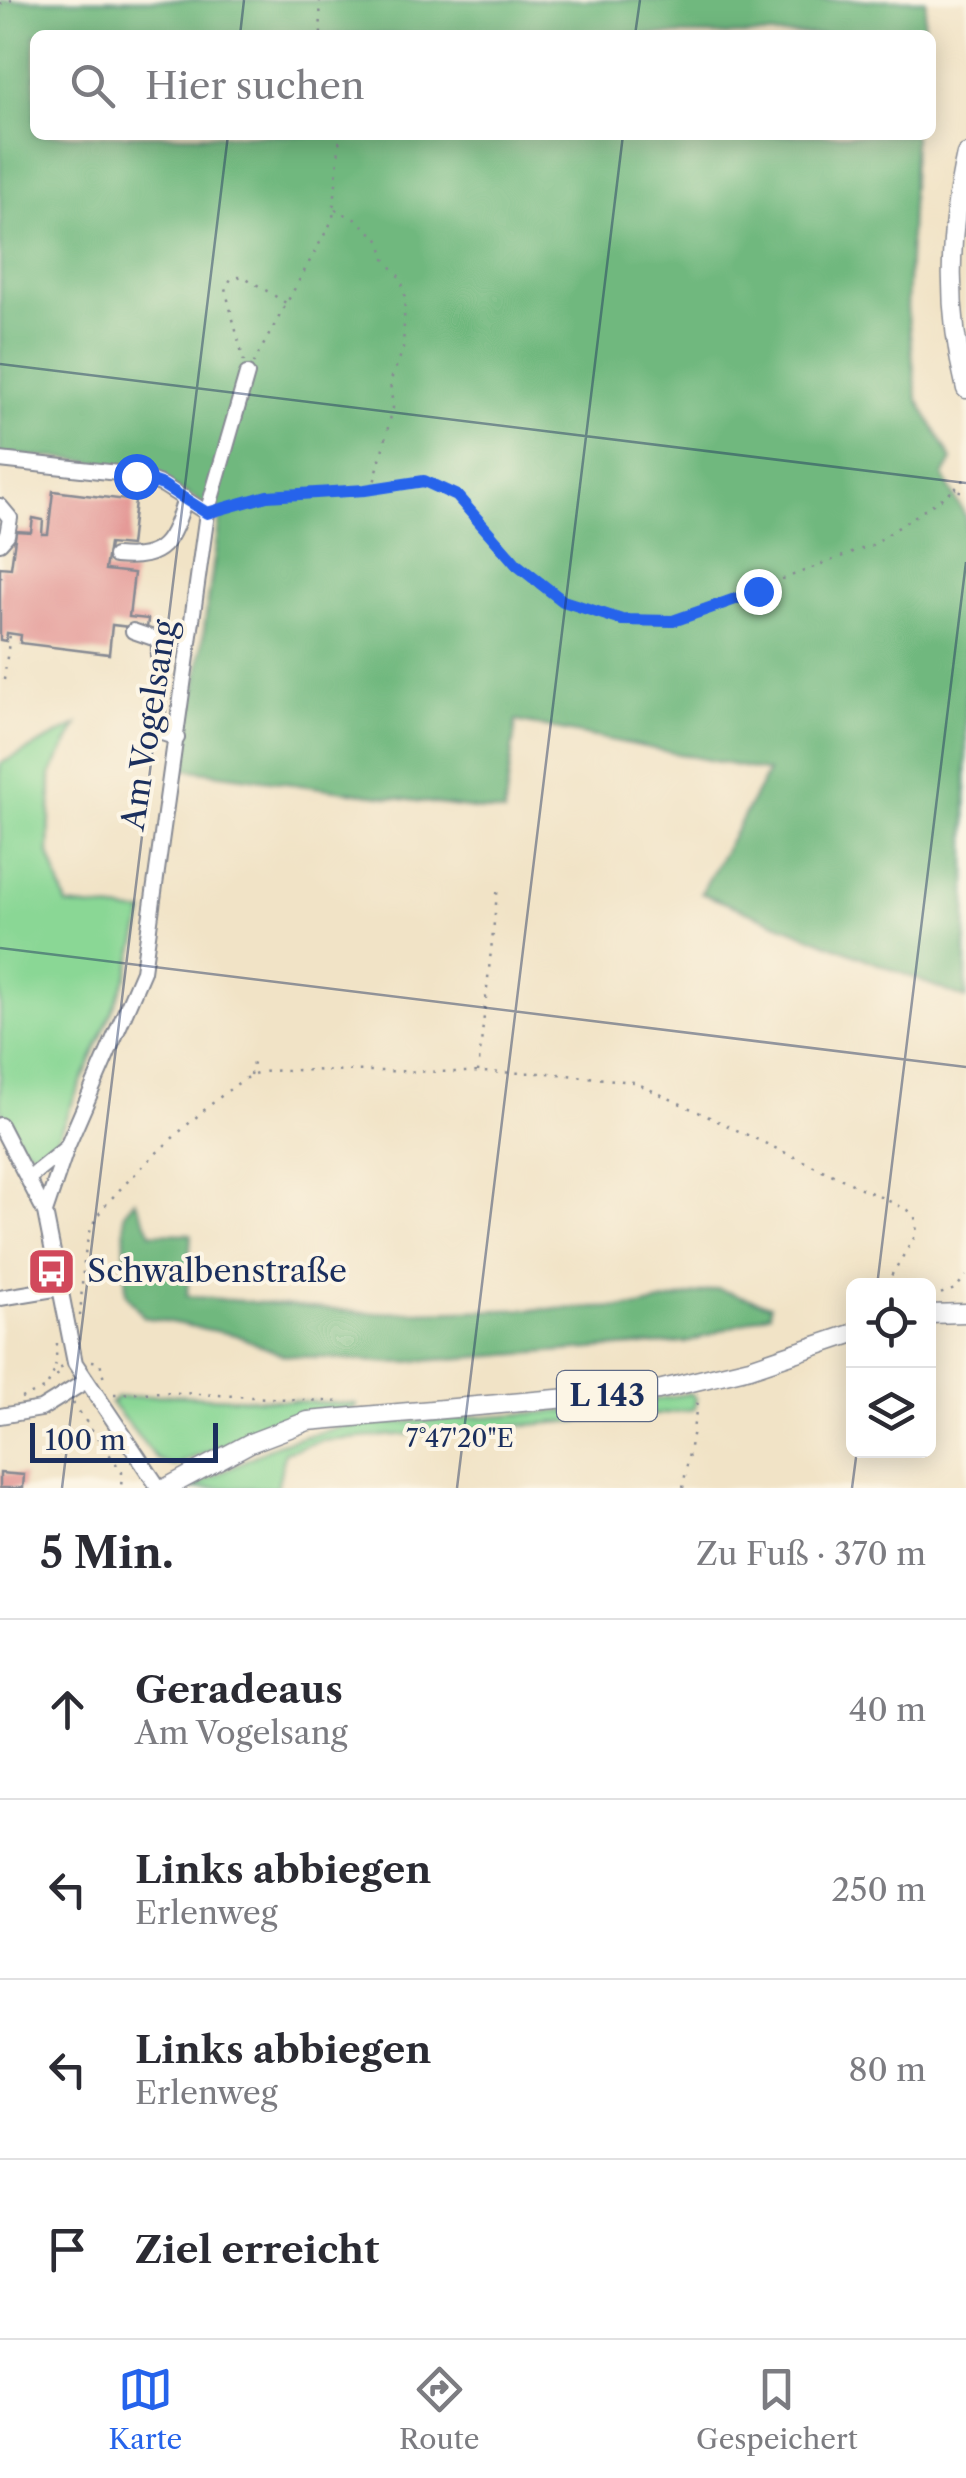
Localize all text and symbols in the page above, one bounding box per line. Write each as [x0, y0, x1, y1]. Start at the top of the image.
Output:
search box [30, 30, 936, 140]
icon: search [65, 58, 120, 113]
text: Hier suchen [145, 62, 365, 109]
route start [114, 454, 160, 500]
route end [736, 569, 782, 615]
street label: Am Vogelsang [112, 616, 185, 834]
bus stop icon: Schwalbenstraße [26, 1245, 78, 1297]
place label: Schwalbenstraße [87, 1251, 347, 1290]
map controls [846, 1278, 936, 1458]
button: locate [846, 1278, 936, 1368]
button: layers [846, 1368, 936, 1458]
road number: L 143 [557, 1371, 657, 1421]
scale bar [30, 1418, 218, 1462]
text: 100 m [45, 1423, 126, 1457]
text: 7°47'20"E [406, 1423, 514, 1454]
text: 5 Min. [40, 1527, 174, 1579]
text: Zu Fuß · 370 m [696, 1534, 926, 1573]
text: Geradeaus [135, 1666, 343, 1713]
icon: ahead [40, 1682, 95, 1737]
text: 40 m [849, 1690, 926, 1729]
text: Am Vogelsang [135, 1713, 348, 1752]
text: Links abbiegen [135, 1846, 431, 1893]
icon: left [40, 1862, 95, 1917]
text: 250 m [832, 1870, 926, 1909]
text: Erlenweg [135, 1893, 278, 1932]
text: Links abbiegen [135, 2026, 431, 2073]
icon: left [40, 2042, 95, 2097]
text: 80 m [848, 2050, 926, 2089]
text: Erlenweg [135, 2073, 278, 2112]
icon: arrive [40, 2222, 95, 2277]
text: Ziel erreicht [135, 2226, 379, 2273]
tab: Karte [108, 2362, 182, 2456]
tab: Route [399, 2362, 479, 2456]
tab: Gespeichert [696, 2362, 858, 2456]

